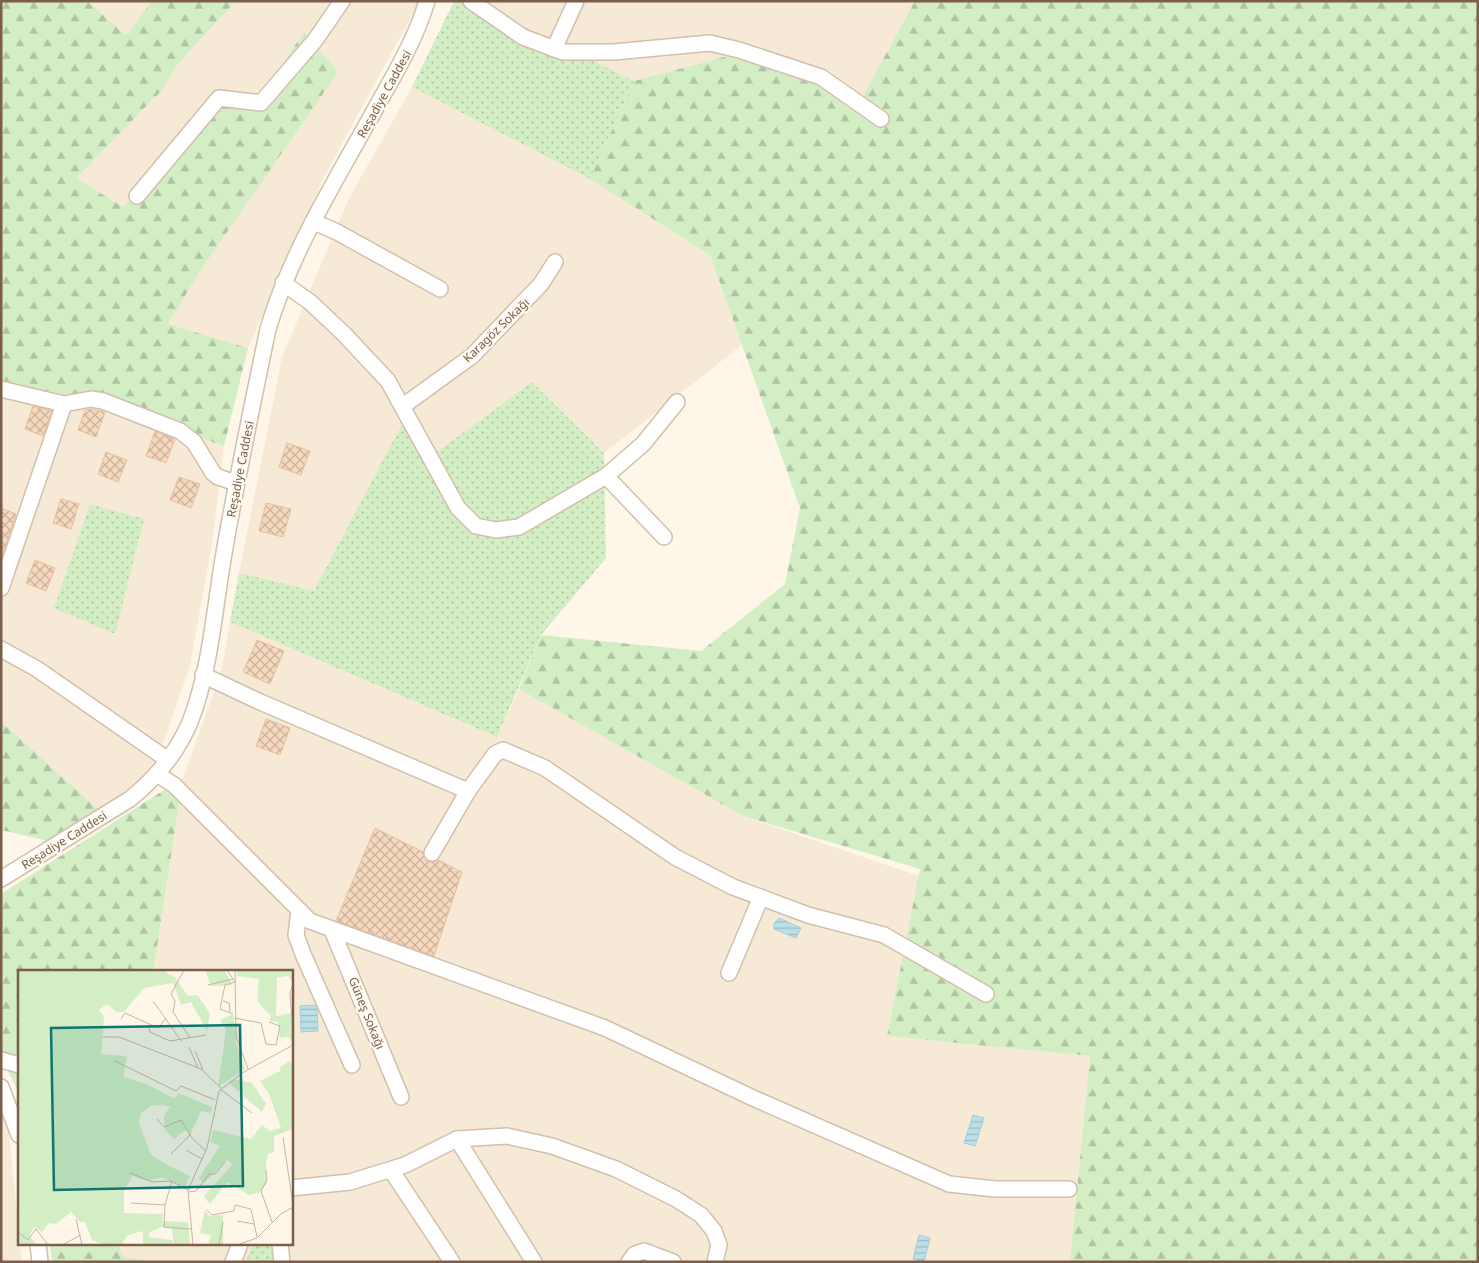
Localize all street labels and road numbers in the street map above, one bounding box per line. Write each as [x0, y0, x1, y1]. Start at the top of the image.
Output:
street label: Reşadiye Caddesi [353, 47, 415, 141]
street label: Karagöz Sokağı [459, 294, 533, 366]
street label: Reşadiye Caddesi [222, 419, 258, 519]
street label: Reşadiye Caddesi [18, 807, 110, 873]
street label: Güneş Sokağı [345, 974, 389, 1052]

